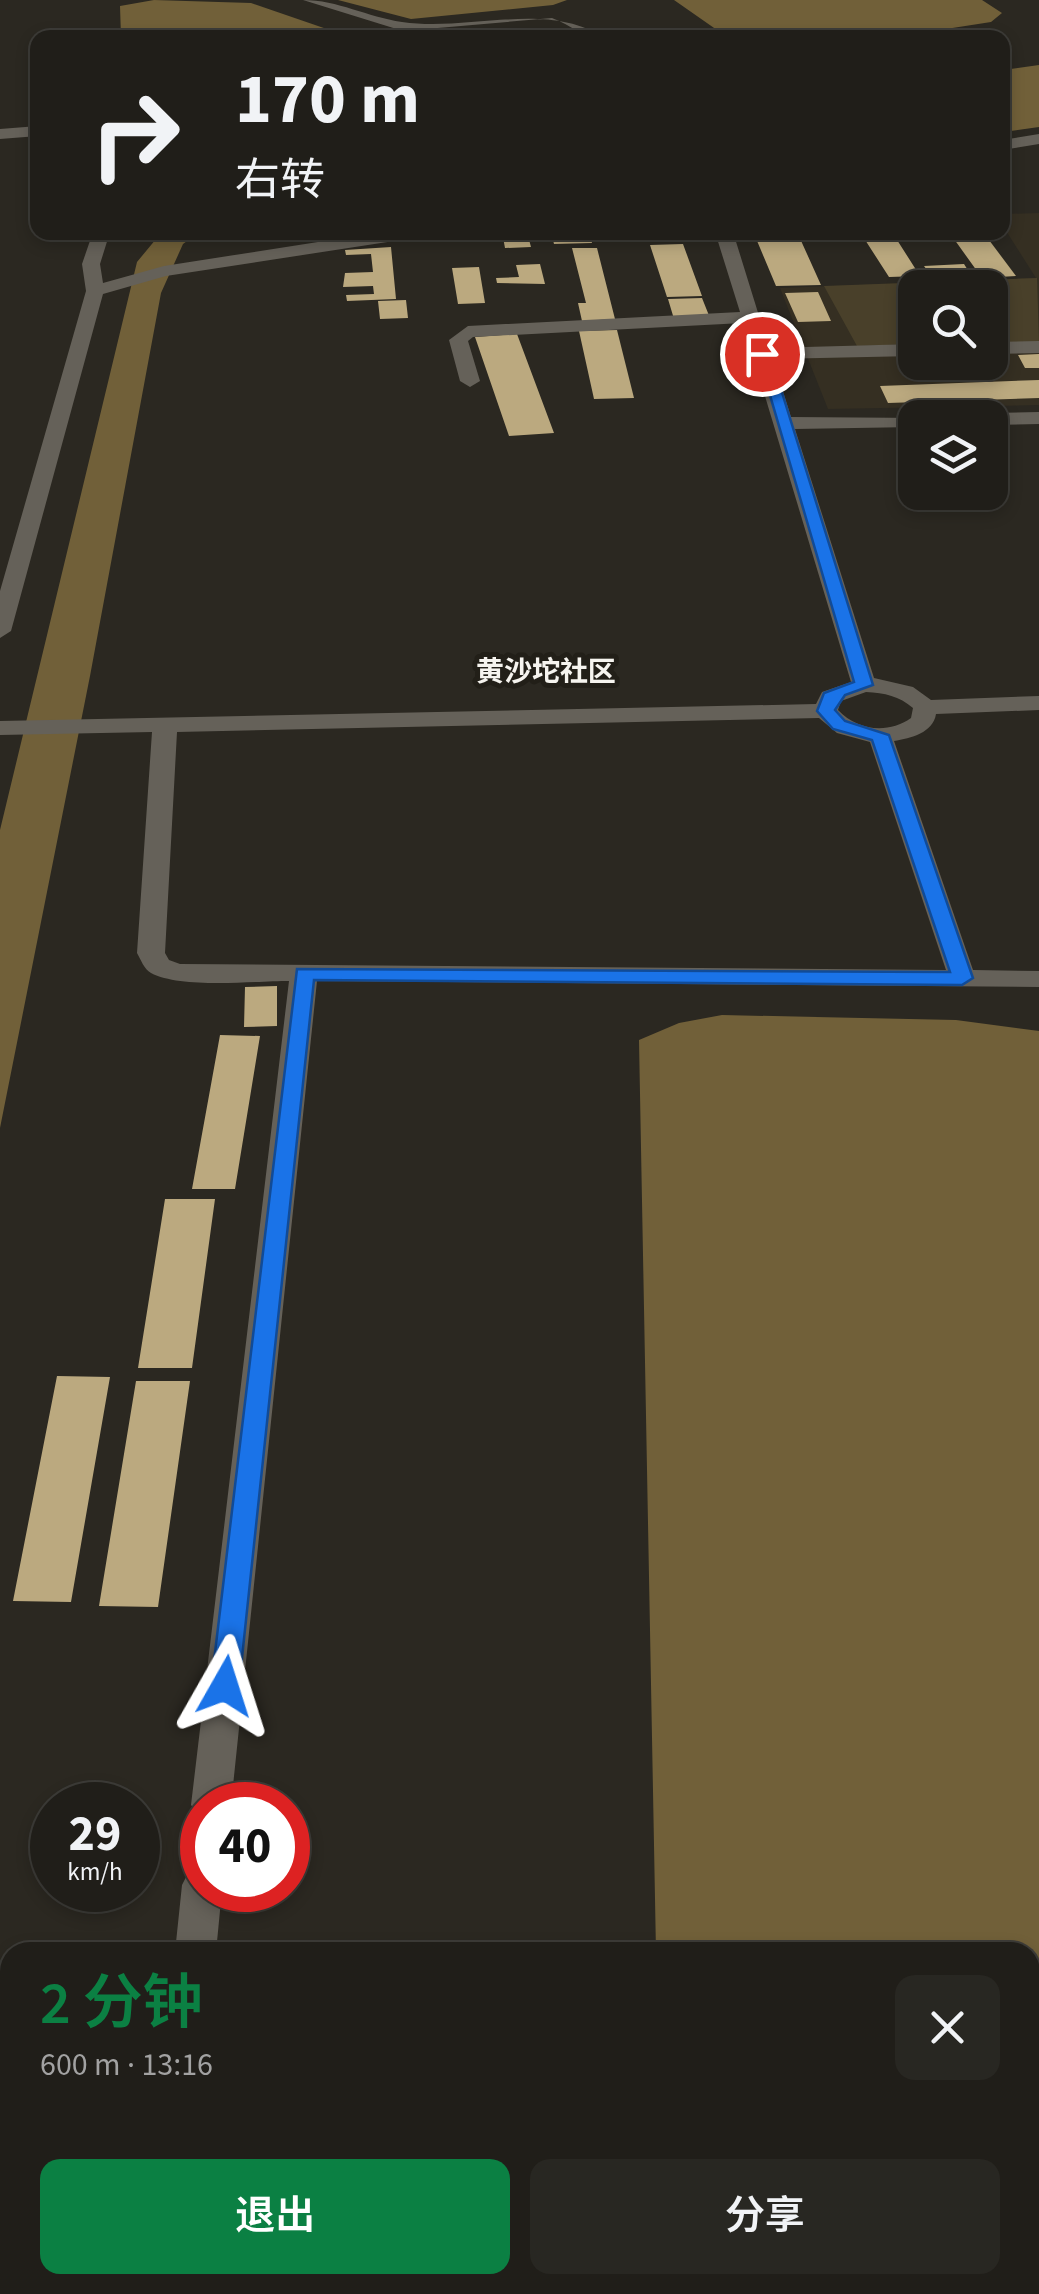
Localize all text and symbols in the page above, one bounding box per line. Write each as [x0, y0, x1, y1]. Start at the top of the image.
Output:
text: 170 m [235, 50, 420, 150]
icon: right [70, 70, 200, 200]
text: 右转 [235, 149, 325, 213]
map controls [898, 270, 1008, 510]
button: search [898, 270, 1008, 380]
pin [720, 312, 805, 397]
icon: arrive [735, 327, 790, 382]
button: layers [898, 400, 1008, 510]
district label: 黄沙坨社区 [476, 652, 616, 692]
position arrow [173, 1634, 277, 1738]
speed limit sign: 40 [180, 1782, 310, 1912]
text: 29 [69, 1799, 121, 1870]
text: km/h [67, 1854, 123, 1890]
text: 2 分钟 [40, 1962, 203, 2047]
button: close [895, 1975, 1000, 2080]
text: 600 m · 13:16 [40, 2042, 213, 2088]
button: 退出 [40, 2159, 510, 2274]
button: 分享 [530, 2159, 1000, 2274]

